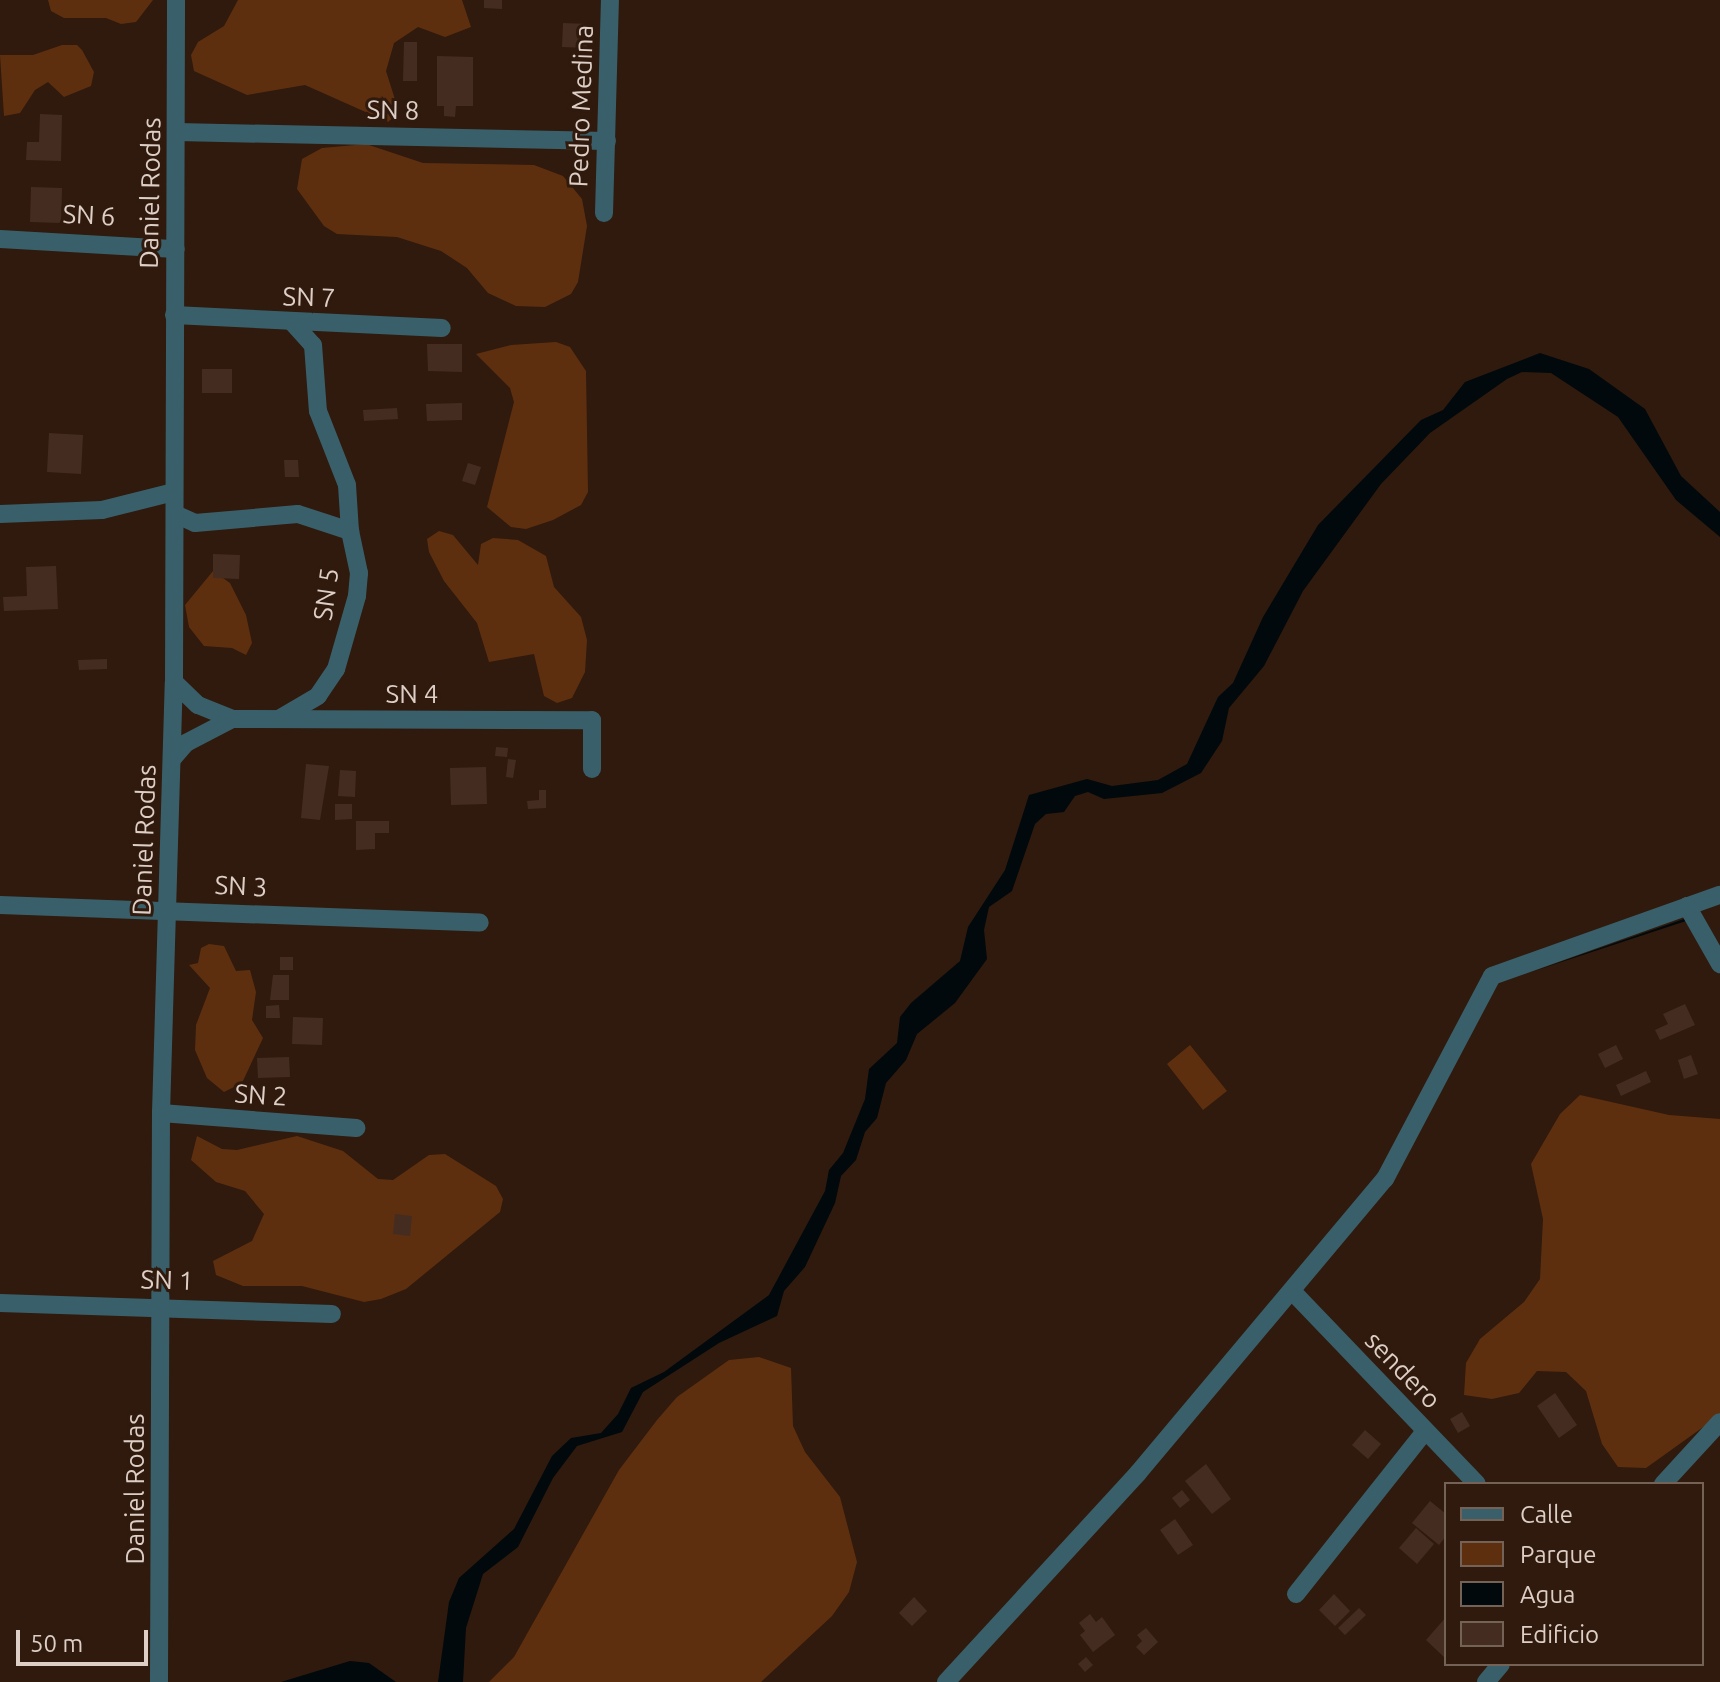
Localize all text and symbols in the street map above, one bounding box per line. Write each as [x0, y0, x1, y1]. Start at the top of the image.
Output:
street label: Pedro Medina [563, 24, 599, 188]
street label: SN 8 [366, 94, 420, 126]
street label: Daniel Rodas [133, 117, 167, 269]
street label: SN 6 [62, 198, 116, 232]
street label: SN 7 [282, 280, 336, 314]
street label: SN 5 [307, 566, 345, 622]
street label: SN 4 [386, 678, 438, 710]
street label: Daniel Rodas [126, 764, 162, 916]
street label: SN 3 [214, 869, 268, 903]
street label: SN 2 [234, 1078, 288, 1112]
street label: SN 1 [140, 1263, 194, 1297]
street label: sendero [1359, 1325, 1447, 1415]
street label: Daniel Rodas [119, 1413, 151, 1565]
legend [1444, 1482, 1704, 1666]
text: Calle [1520, 1501, 1573, 1528]
text: Parque [1520, 1541, 1597, 1568]
text: Agua [1520, 1581, 1575, 1608]
scale bar [20, 1614, 152, 1664]
text: Edificio [1520, 1621, 1599, 1648]
text: 50 m [30, 1630, 83, 1657]

